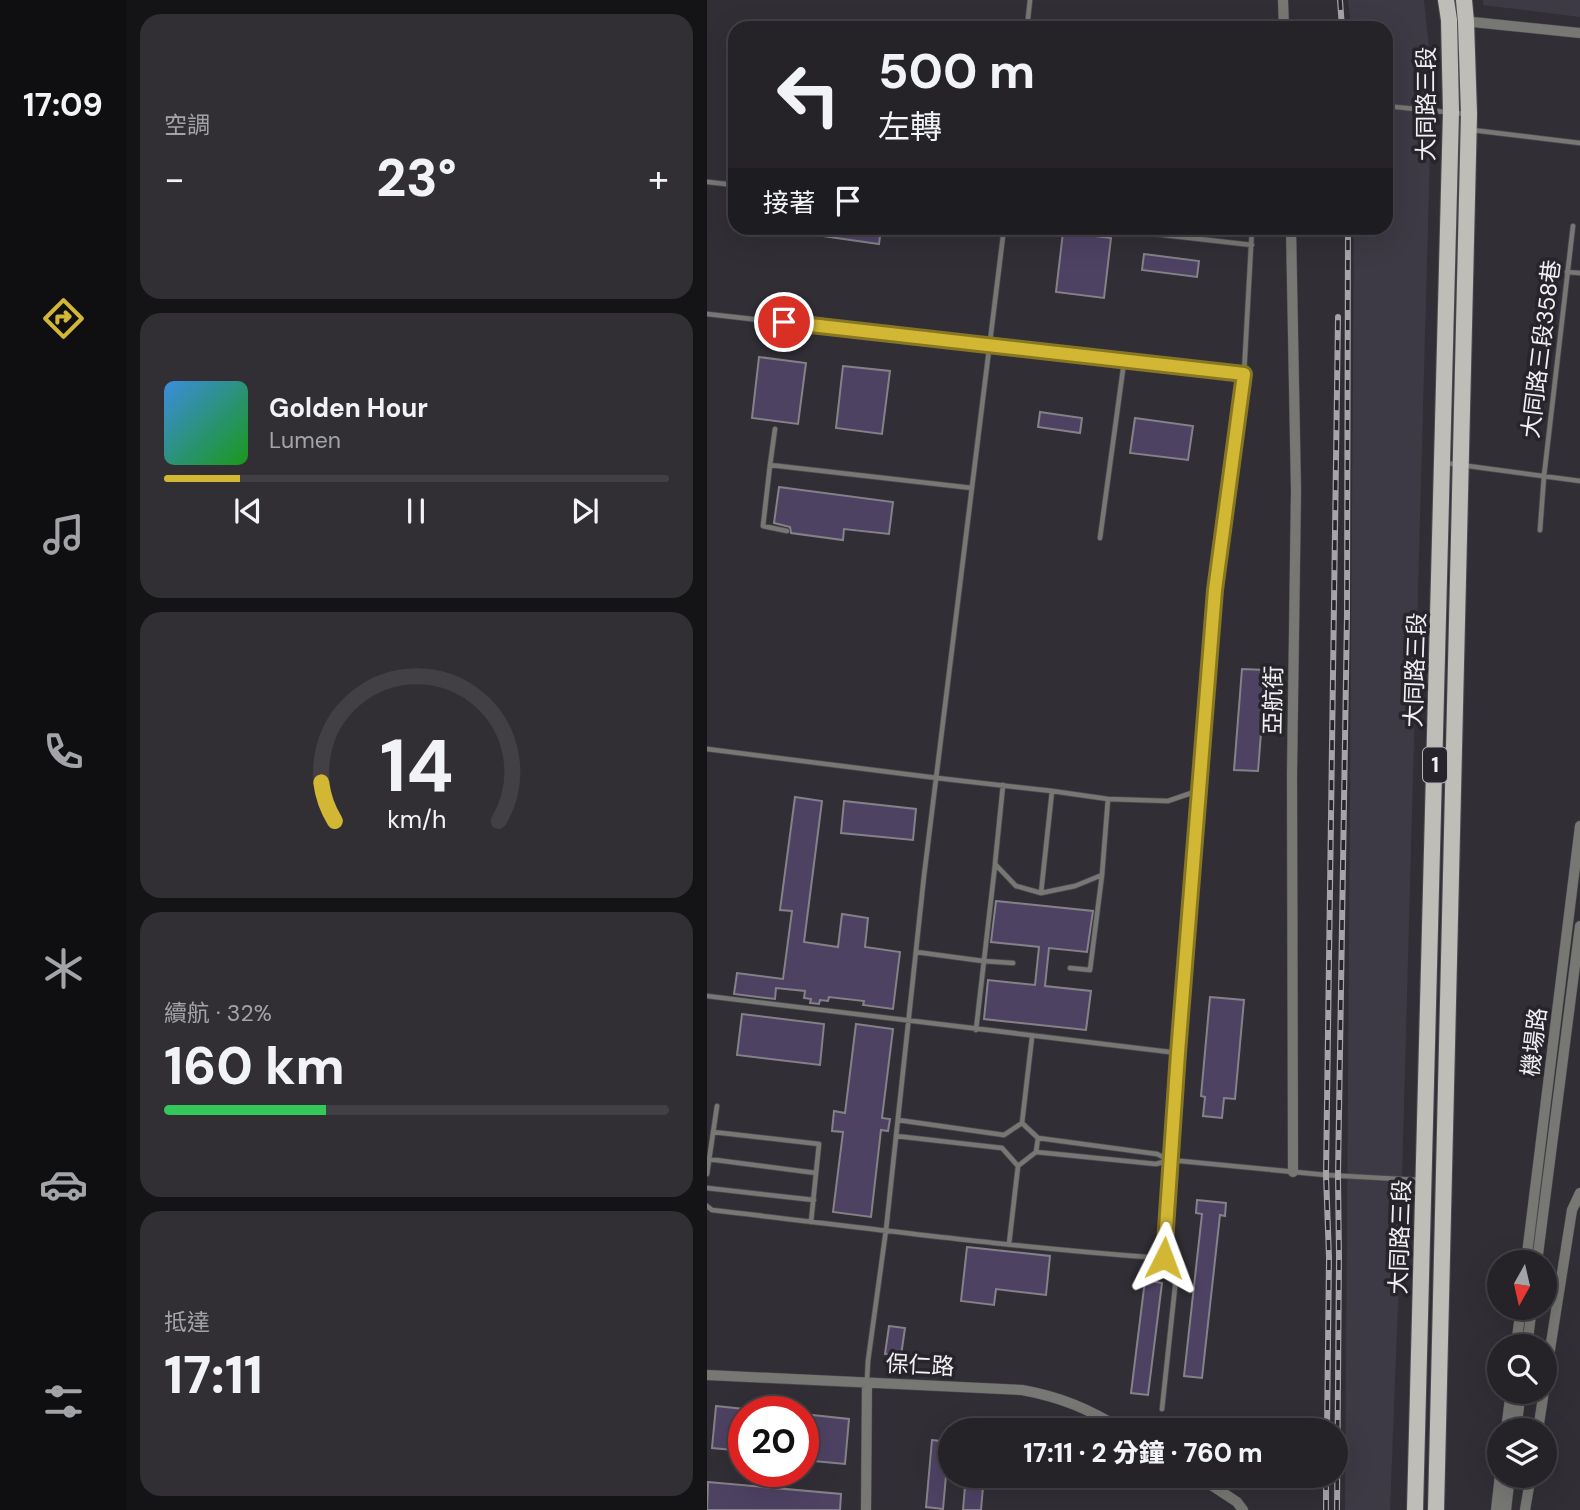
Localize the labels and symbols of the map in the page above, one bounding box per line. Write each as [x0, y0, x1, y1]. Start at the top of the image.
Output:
street label: 大同路三段 [1411, 47, 1441, 162]
street label: 大同路三段358巷 [1515, 258, 1567, 440]
pin [754, 292, 814, 352]
street label: 大同路三段 [1398, 612, 1432, 728]
street label: 亞航街 [1257, 665, 1289, 735]
road number: 1 [1423, 748, 1447, 782]
street label: 機場路 [1515, 1006, 1553, 1078]
street label: 大同路三段 [1383, 1179, 1417, 1295]
position arrow [1127, 1221, 1201, 1295]
north arrow [1487, 1250, 1557, 1320]
street label: 保仁路 [885, 1348, 955, 1382]
speed limit sign: 20 [728, 1396, 819, 1487]

